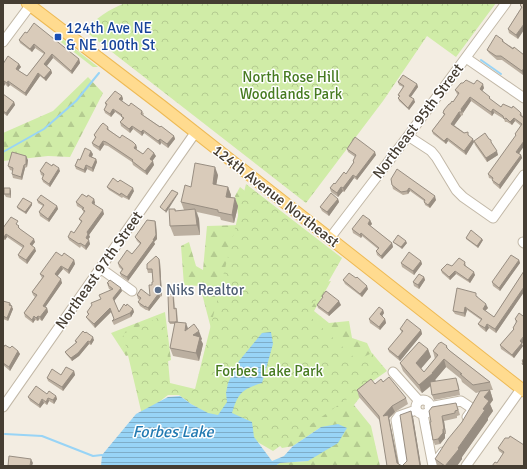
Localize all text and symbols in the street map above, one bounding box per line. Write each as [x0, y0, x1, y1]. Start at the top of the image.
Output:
place label: 124th Ave NE & NE 100th St [66, 19, 155, 54]
marker: 124th Ave NE & NE 100th St [53, 32, 63, 42]
street label: Northeast 95th Street [369, 60, 467, 182]
park label: North Rose Hill Woodlands Park [240, 68, 343, 103]
street label: 124th Avenue Northeast [209, 141, 343, 251]
street label: Northeast 97th Street [52, 208, 146, 332]
place label: Niks Realtor [166, 281, 245, 299]
marker: Niks Realtor [153, 285, 163, 295]
park label: Forbes Lake Park [215, 362, 324, 380]
water label: Forbes Lake [132, 422, 215, 442]

